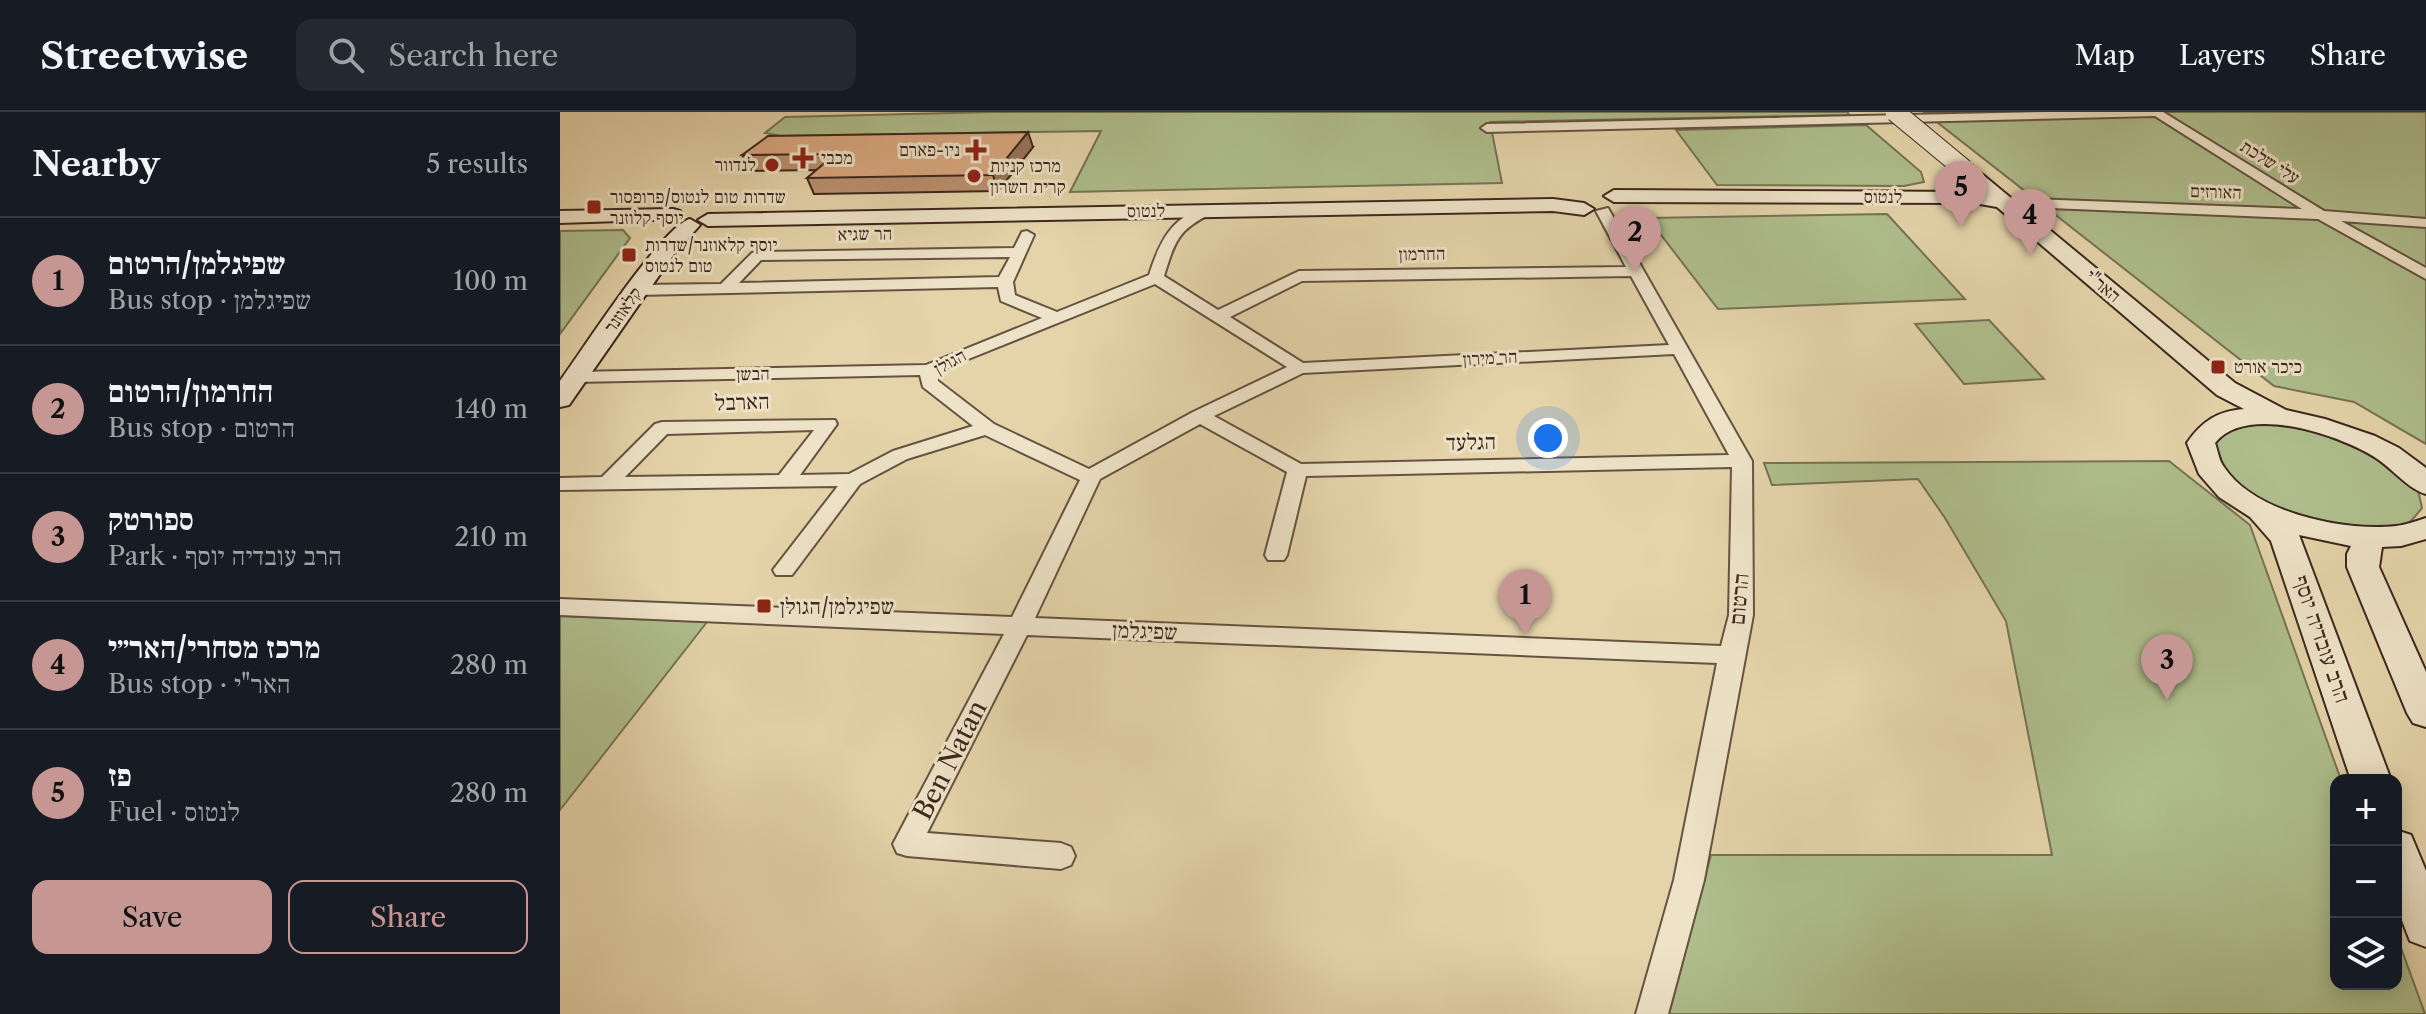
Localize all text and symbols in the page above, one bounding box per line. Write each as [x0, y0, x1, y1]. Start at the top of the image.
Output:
search box [296, 19, 856, 91]
text: Streetwise [40, 32, 248, 79]
icon: search [324, 33, 368, 77]
text: Search here [388, 37, 558, 74]
text: Map [2075, 38, 2135, 72]
text: Layers [2179, 38, 2266, 72]
text: Share [2310, 38, 2386, 72]
street label: עלי שלכת [2236, 135, 2304, 189]
place label: ניו-פארם [899, 139, 960, 161]
marker: ניו-פארם [967, 141, 985, 159]
text: Nearby [32, 143, 160, 185]
marker: מכבי [792, 147, 814, 169]
place label: מכבי [821, 147, 853, 169]
text: 5 results [426, 148, 528, 180]
place label: לנדוור [715, 154, 756, 176]
place label: מרכז קניות קרית השרון [990, 155, 1066, 198]
marker: לנדוור [763, 156, 781, 174]
pin: 5 [1935, 161, 1987, 227]
marker: מרכז קניות קרית השרון [965, 167, 983, 185]
street label: האורזים [2190, 180, 2242, 204]
place label: שדרות טום לנטוס/פרופסור יוסף קלוזנר [610, 186, 786, 229]
street label: לנטוס [1864, 186, 1902, 208]
pin: 4 [2004, 189, 2056, 255]
marker: שדרות טום לנטוס/פרופסור יוסף קלוזנר [585, 198, 603, 216]
street label: לנטוס [1127, 200, 1165, 222]
pin: 2 [1609, 206, 1661, 272]
street label: הר שגיא [838, 223, 892, 245]
place label: יוסף קלאוזנר/שדרות טום לנטוס [645, 234, 777, 277]
street label: החרמון [1398, 243, 1446, 265]
text: שפיגלמן/הרטום [108, 245, 286, 282]
marker: יוסף קלאוזנר/שדרות טום לנטוס [620, 246, 638, 264]
text: 1 [52, 265, 64, 297]
text: 100 m [453, 265, 528, 297]
street label: האר"י [2081, 265, 2125, 307]
street label: קלאוזנר [599, 283, 647, 337]
text: Bus stop · שפיגלמן [108, 284, 311, 316]
street label: הגולן [930, 344, 970, 380]
street label: הר מירון [1462, 346, 1518, 370]
place label: כיכר אורט [2234, 356, 2302, 378]
marker: כיכר אורט [2209, 358, 2227, 376]
street label: הבשן [736, 363, 770, 385]
text: החרמון/הרטום [108, 373, 273, 410]
street label: הארבל [714, 388, 770, 416]
text: 2 [50, 393, 66, 425]
text: 140 m [454, 393, 528, 425]
text: Bus stop · הרטום [108, 412, 295, 444]
your location [1528, 418, 1568, 458]
street label: הגלעד [1446, 428, 1496, 456]
text: ספורטק [108, 501, 194, 538]
text: 3 [51, 521, 65, 553]
text: 210 m [455, 521, 528, 553]
text: Park · הרב עובדיה יוסף [108, 540, 342, 572]
pin: 1 [1499, 569, 1551, 635]
street label: הרטום [1723, 572, 1755, 626]
street label: הרב עובדיה יוסף [2288, 572, 2356, 706]
place label: שפיגלמן/הגולן [780, 593, 894, 620]
marker: שפיגלמן/הגולן [755, 597, 773, 615]
street label: שפיגלמן [1112, 616, 1178, 646]
text: מרכז מסחרי/האר״י [108, 629, 320, 666]
pin: 3 [2141, 634, 2193, 700]
text: 4 [50, 649, 66, 681]
text: 280 m [450, 649, 528, 681]
text: Bus stop · האר"י [108, 668, 291, 700]
street label: Ben Natan [906, 695, 994, 825]
text: פז [108, 757, 132, 794]
map controls [2330, 774, 2402, 990]
button: + [2330, 774, 2402, 846]
text: 5 [51, 777, 65, 809]
text: 280 m [450, 777, 528, 809]
text: Fuel · לנטוס [108, 796, 240, 828]
button: − [2330, 846, 2402, 918]
button: Save [32, 880, 272, 954]
button: Share [288, 880, 528, 954]
button: layers [2330, 918, 2402, 990]

